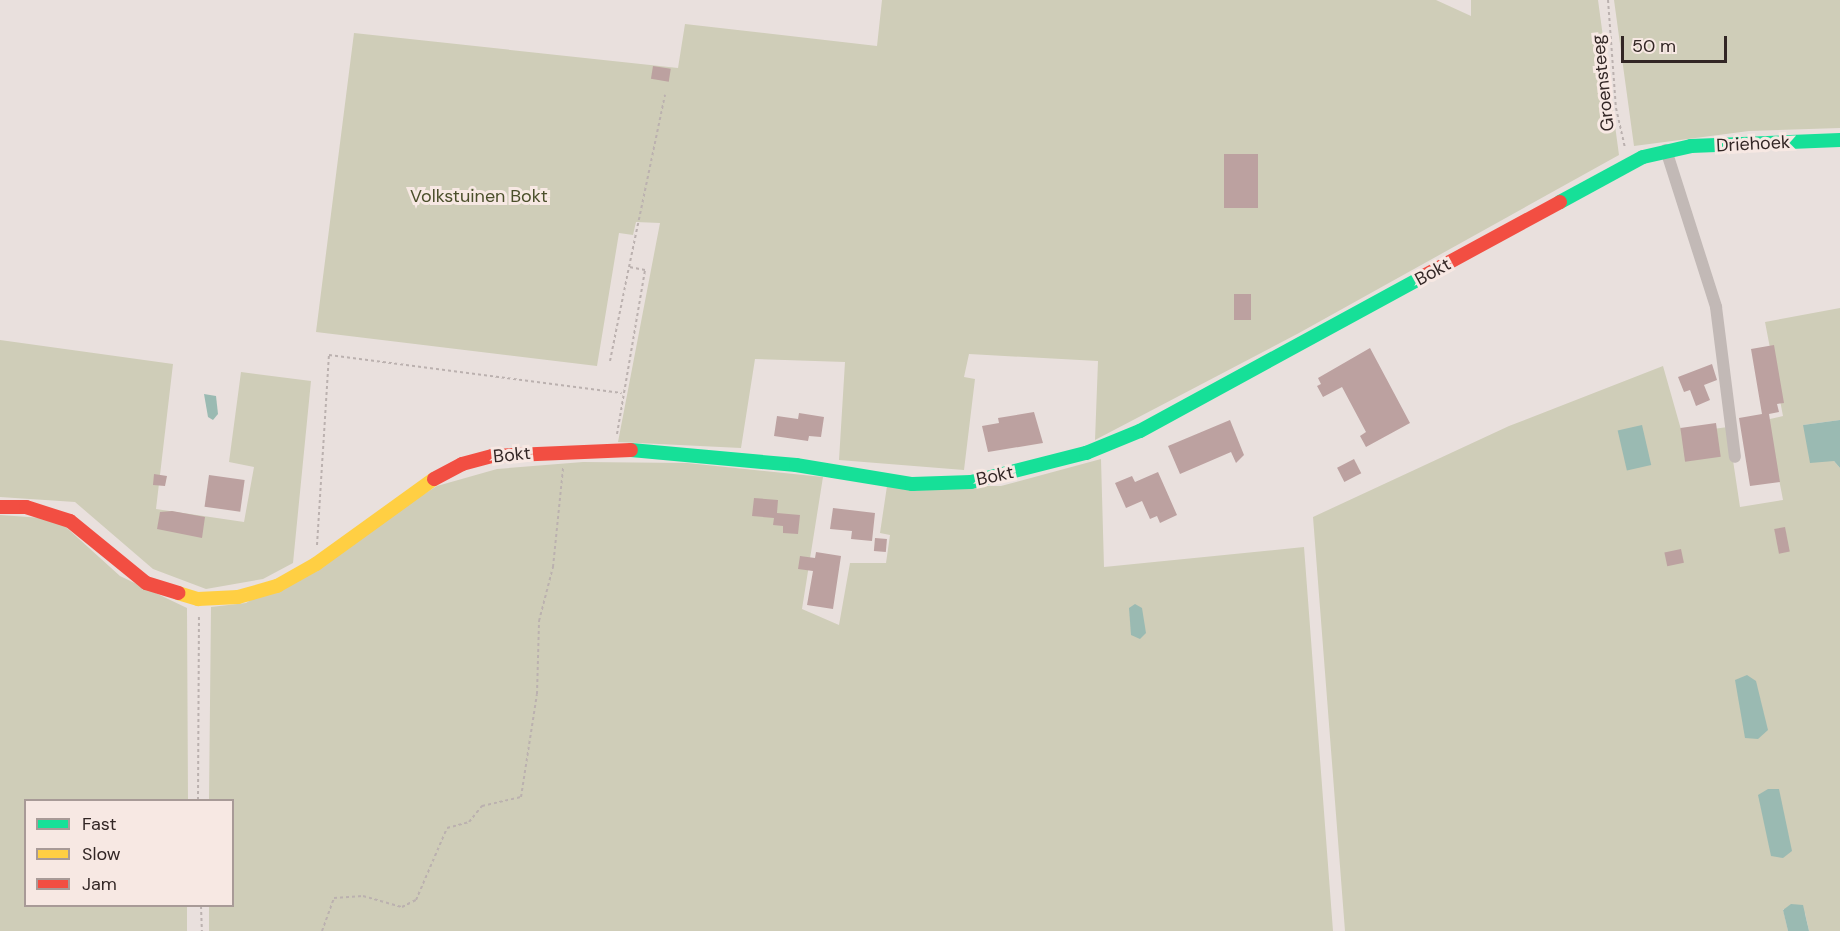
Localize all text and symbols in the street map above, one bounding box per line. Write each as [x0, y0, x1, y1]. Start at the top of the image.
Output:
scale bar [1624, 24, 1730, 62]
street label: Groensteeg [1587, 34, 1619, 132]
text: 50 m [1632, 34, 1676, 58]
street label: Driehoek [1716, 131, 1790, 157]
park label: Volkstuinen Bokt [410, 185, 548, 207]
street label: Bokt [1411, 253, 1455, 291]
street label: Bokt [492, 442, 532, 468]
street label: Bokt [974, 462, 1016, 490]
legend [24, 799, 234, 907]
text: Fast [82, 812, 117, 836]
text: Slow [82, 842, 121, 866]
text: Jam [82, 872, 117, 896]

